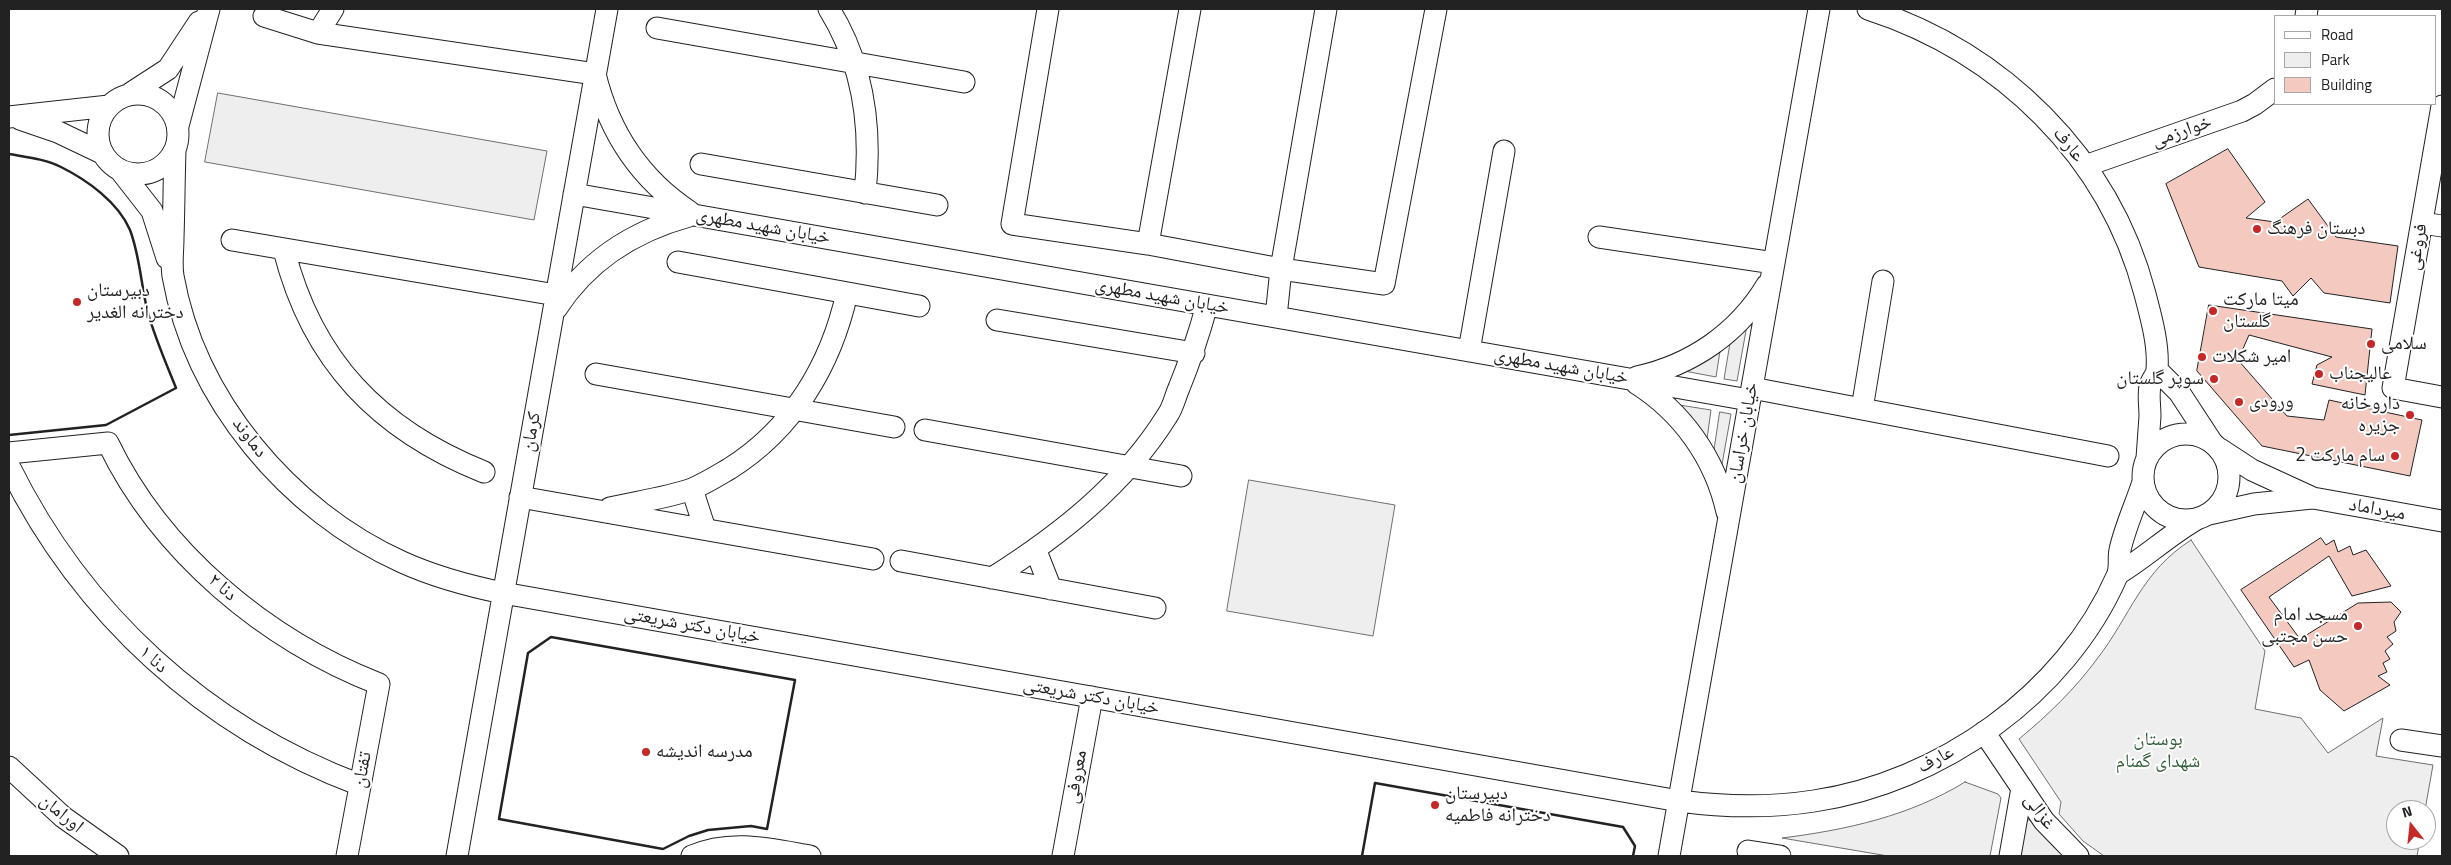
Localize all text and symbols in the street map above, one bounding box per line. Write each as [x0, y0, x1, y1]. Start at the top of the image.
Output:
legend [2274, 15, 2436, 105]
text: Road [2321, 23, 2353, 46]
text: Park [2321, 48, 2350, 71]
text: Building [2321, 73, 2372, 96]
street label: خوارزمی [2149, 111, 2215, 153]
street label: عارف [2047, 123, 2089, 167]
street label: خیابان شهید مطهری [694, 204, 832, 250]
place label: دبستان فرهنگ [2267, 218, 2365, 240]
street label: فروغی [2403, 222, 2433, 272]
marker: دبستان فرهنگ [2251, 223, 2263, 235]
street label: خیابان شهید مطهری [1093, 274, 1231, 320]
place label: دبیرستان دخترانه الغدیر [87, 280, 184, 324]
place label: میتا مارکت گلستان [2223, 289, 2299, 333]
marker: دبیرستان دخترانه الغدیر [71, 296, 83, 308]
marker: میتا مارکت گلستان [2207, 305, 2219, 317]
place label: سلامی [2381, 333, 2427, 355]
marker: سلامی [2365, 338, 2377, 350]
street label: خیابان شهید مطهری [1492, 344, 1630, 390]
place label: امیر شکلات [2212, 346, 2291, 368]
marker: امیر شکلات [2196, 351, 2208, 363]
place label: عالیجناب [2329, 363, 2392, 385]
place label: سوپر گلستان [2116, 368, 2204, 390]
marker: عالیجناب [2313, 368, 2325, 380]
marker: سوپر گلستان [2208, 373, 2220, 385]
street label: خیابان خراسان [1724, 381, 1764, 485]
place label: ورودی [2249, 391, 2294, 413]
place label: داروخانه جزیره [2341, 393, 2400, 437]
marker: ورودی [2233, 396, 2245, 408]
marker: داروخانه جزیره [2404, 409, 2416, 421]
street label: کرمان [517, 410, 547, 454]
street label: دماوند [227, 413, 271, 463]
place label: سام مارکت 2 [2295, 445, 2385, 467]
marker: سام مارکت 2 [2389, 450, 2401, 462]
street label: میرداماد [2347, 494, 2407, 526]
street label: دنا ۲ [203, 569, 241, 607]
street label: خیابان دکتر شریعتی [622, 603, 762, 649]
place label: مسجد امام حسن مجتبی [2261, 604, 2348, 648]
marker: مسجد امام حسن مجتبی [2352, 620, 2364, 632]
street label: دنا ۱ [134, 641, 172, 679]
street label: خیابان دکتر شریعتی [1021, 674, 1161, 720]
park label: بوستان شهدای گمنام [2116, 729, 2200, 773]
place label: مدرسه اندیشه [656, 741, 753, 763]
street label: عارف [1914, 741, 1958, 779]
marker: مدرسه اندیشه [640, 746, 652, 758]
street label: معروفی [1061, 748, 1093, 806]
street label: تفتان [349, 750, 377, 790]
place label: دبیرستان دخترانه فاطمیه [1445, 783, 1551, 827]
street label: اورامان [34, 789, 88, 839]
street label: غزالی [2018, 790, 2060, 834]
marker: دبیرستان دخترانه فاطمیه [1429, 799, 1441, 811]
north arrow [2386, 800, 2436, 850]
text: N [2399, 800, 2415, 822]

